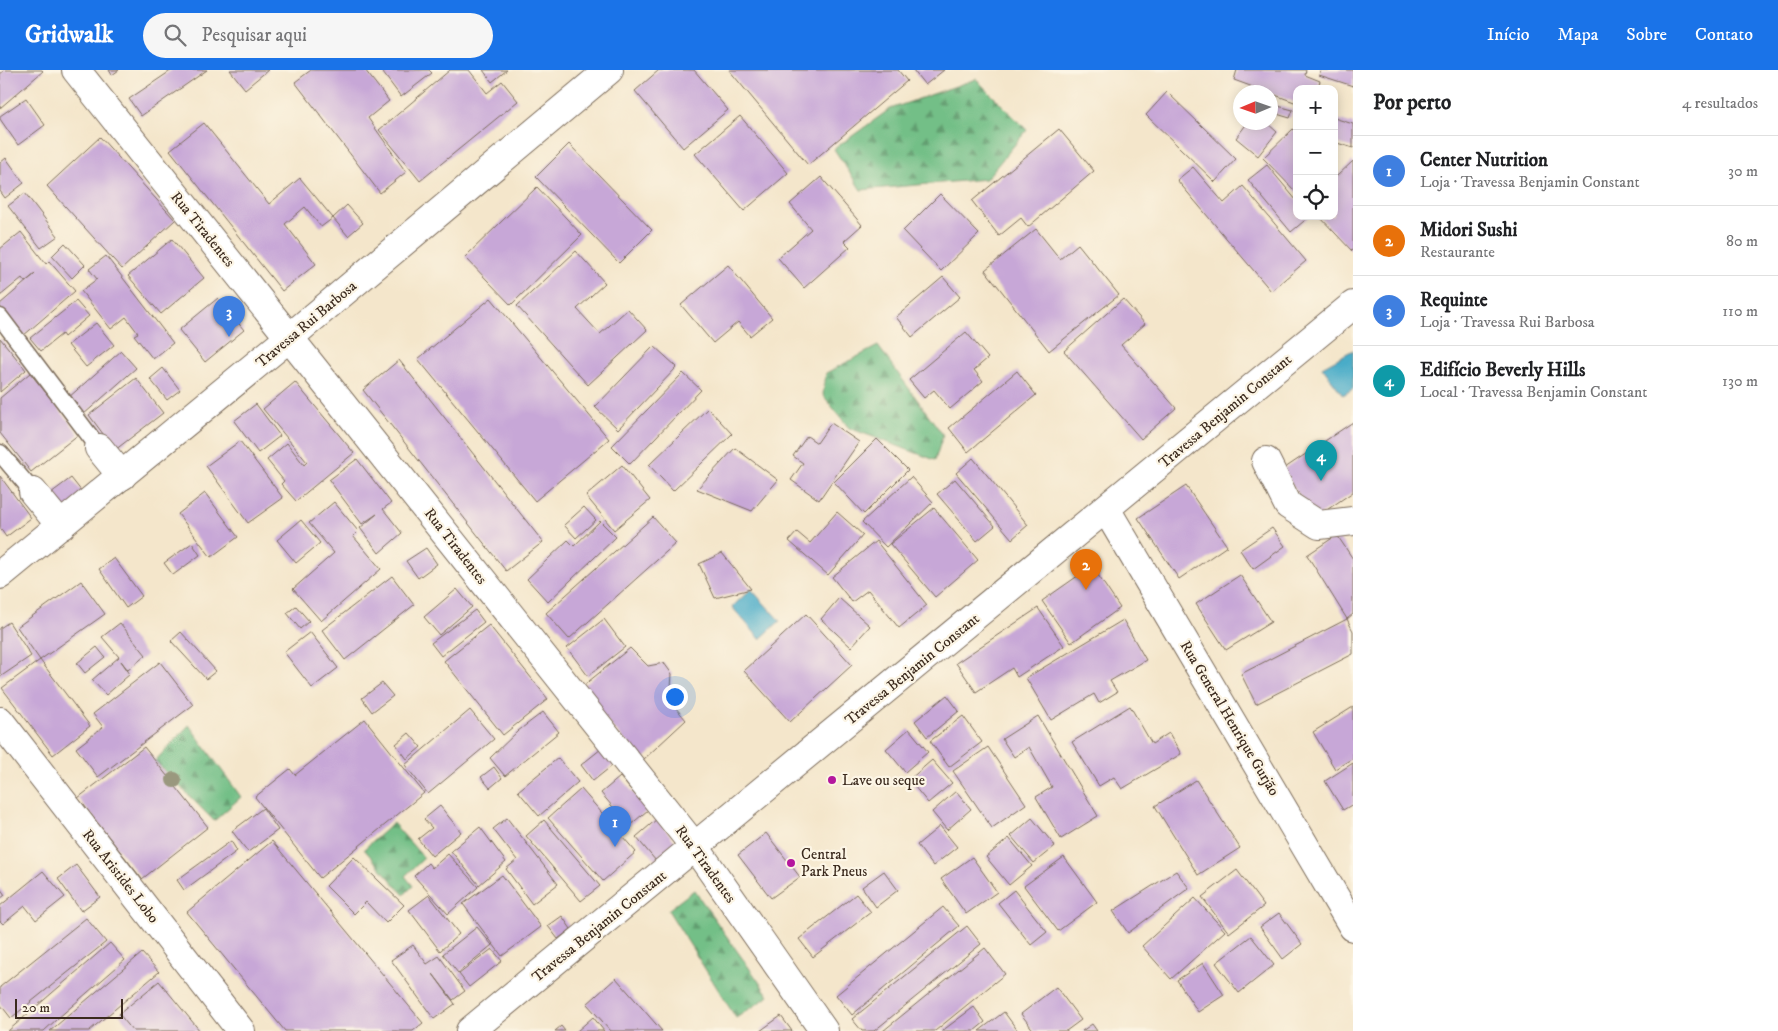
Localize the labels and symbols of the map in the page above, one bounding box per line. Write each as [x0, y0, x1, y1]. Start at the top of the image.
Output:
north arrow [1233, 85, 1278, 130]
street label: Rua Tiradentes [166, 188, 239, 271]
street label: Travessa Rui Barbosa [252, 276, 361, 372]
pin: 3 [213, 296, 245, 337]
street label: Travessa Benjamin Constant [1155, 350, 1296, 473]
pin: 4 [1305, 440, 1337, 481]
street label: Rua Tiradentes [420, 504, 491, 588]
pin: 2 [1070, 549, 1102, 590]
street label: Travessa Benjamin Constant [841, 609, 984, 730]
street label: Rua General Henrique Gurjão [1176, 637, 1283, 799]
your location [662, 684, 688, 710]
place label: Lave ou seque [842, 771, 925, 790]
marker: Lave ou seque [826, 774, 838, 786]
pin: 1 [599, 806, 631, 847]
street label: Rua Tiradentes [671, 822, 740, 907]
street label: Rua Aristides Lobo [78, 826, 163, 927]
place label: Central Park Pneus [801, 845, 867, 881]
marker: Central Park Pneus [785, 857, 797, 869]
street label: Travessa Benjamin Constant [528, 866, 671, 987]
scale bar [15, 996, 122, 1019]

